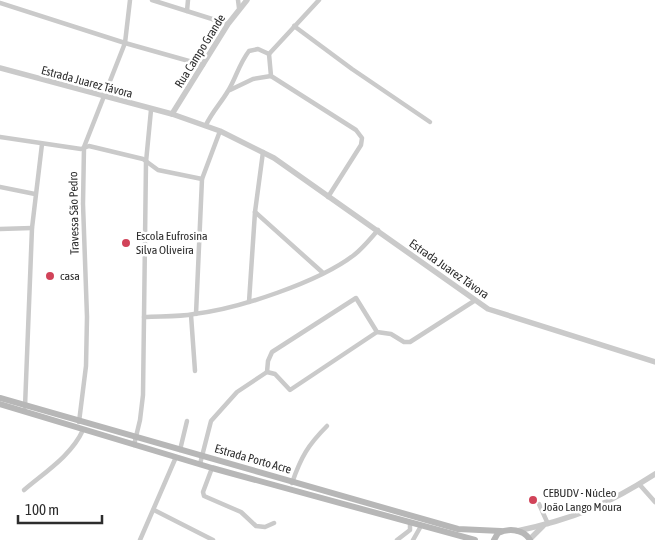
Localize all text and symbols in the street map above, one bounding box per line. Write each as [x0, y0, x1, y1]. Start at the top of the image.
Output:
street label: Rua Campo Grande [172, 12, 228, 90]
street label: Estrada Juarez Távora [40, 63, 134, 101]
street label: Travessa São Pedro [66, 171, 82, 255]
place label: Escola Eufrosina Silva Oliveira [136, 229, 208, 257]
street label: Estrada Juarez Távora [406, 236, 492, 302]
marker: Escola Eufrosina Silva Oliveira [120, 237, 132, 249]
place label: casa [60, 269, 80, 283]
marker: casa [44, 270, 56, 282]
street label: Estrada Porto Acre [213, 441, 293, 477]
place label: CEBUDV - Núcleo João Lango Moura [543, 486, 622, 514]
scale bar [18, 492, 101, 524]
marker: CEBUDV - Núcleo João Lango Moura [527, 494, 539, 506]
text: 100 m [25, 501, 59, 518]

